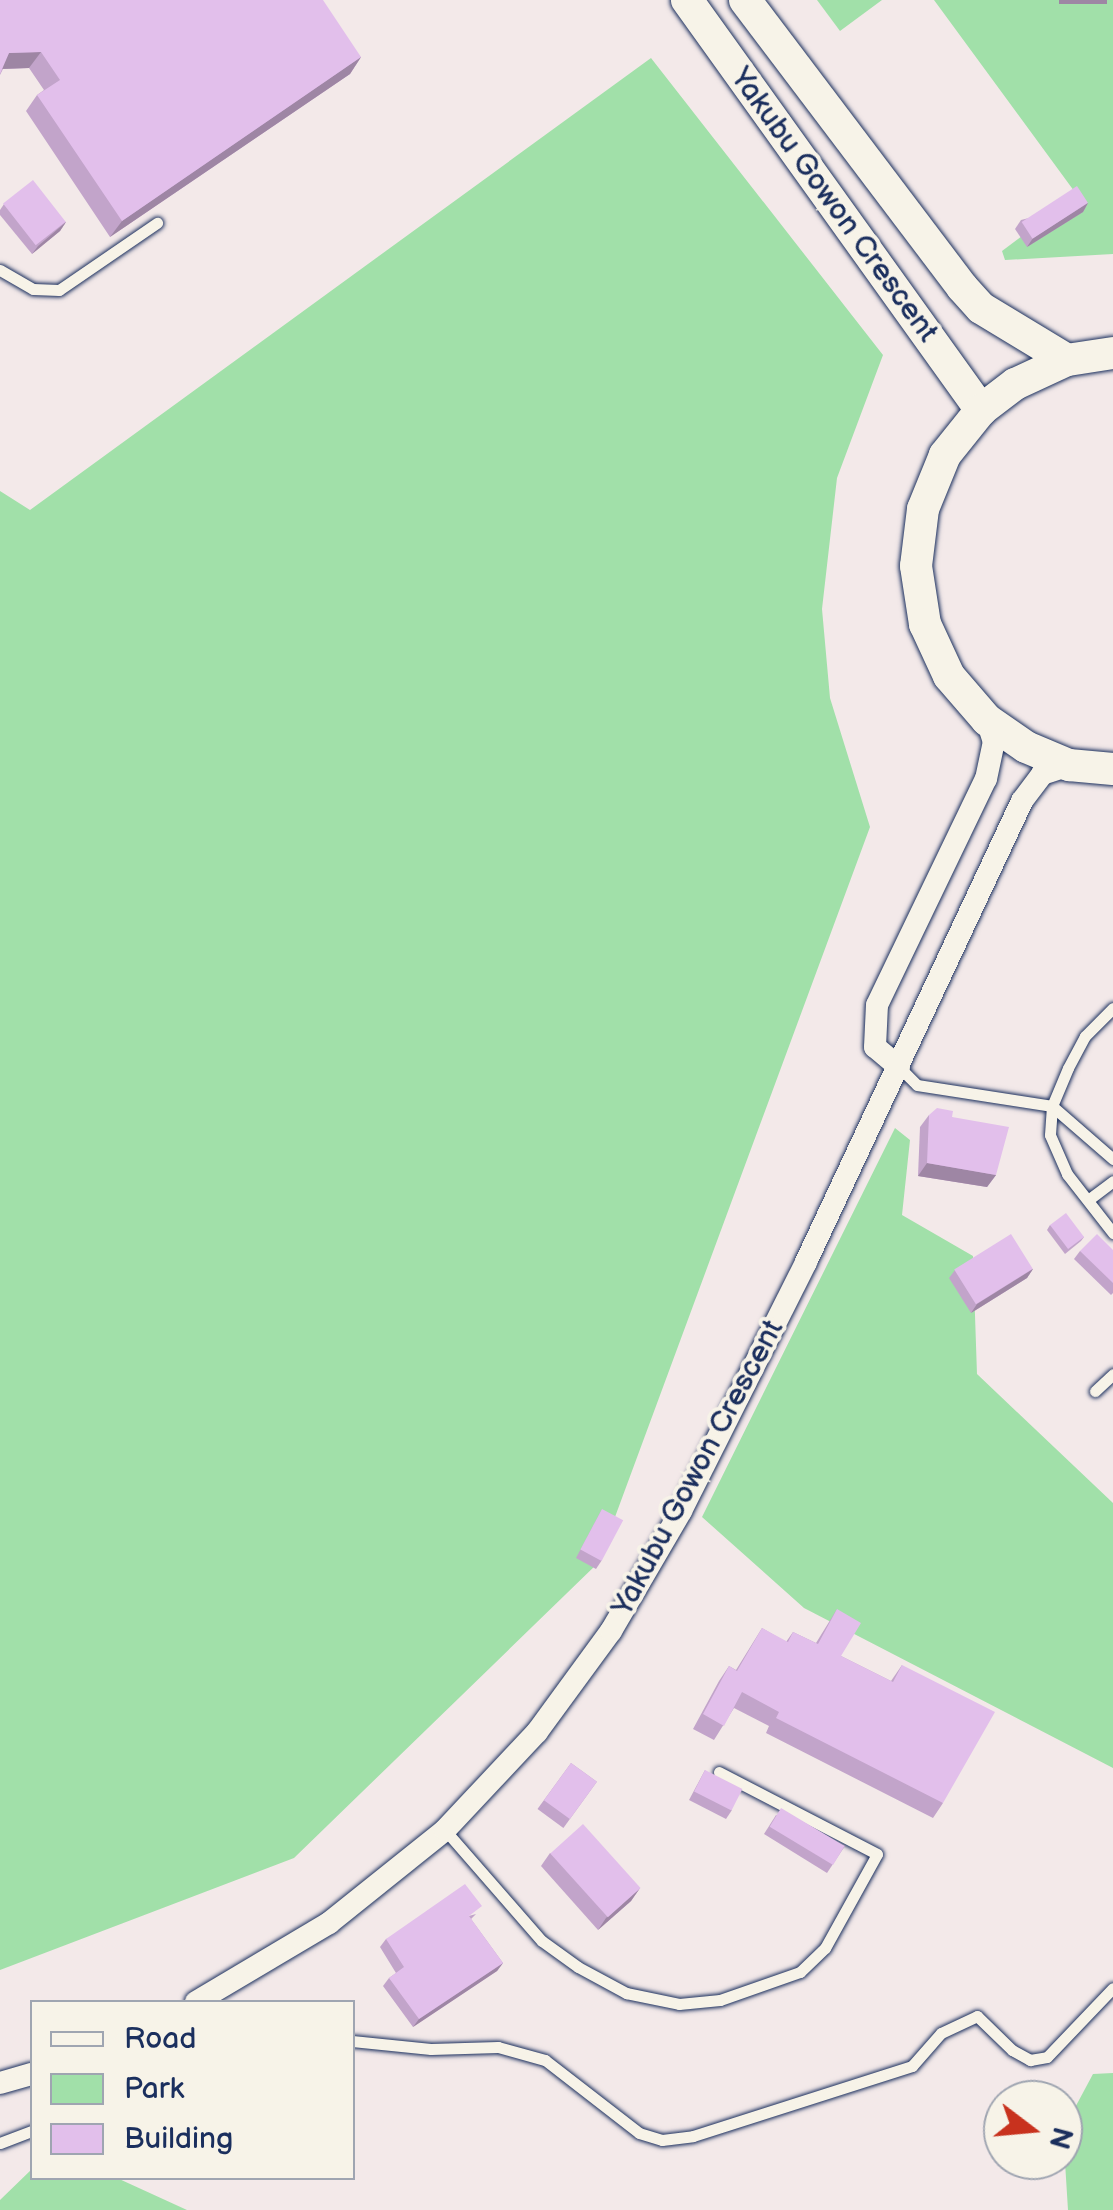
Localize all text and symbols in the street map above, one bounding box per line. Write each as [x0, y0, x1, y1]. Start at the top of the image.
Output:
street label: Yakubu Gowon Crescent [722, 61, 946, 349]
street label: Yakubu Gowon Crescent [605, 1314, 791, 1622]
legend [30, 2000, 355, 2180]
text: Road [124, 2021, 197, 2057]
text: Park [124, 2071, 184, 2107]
north arrow [983, 2080, 1083, 2180]
text: Building [124, 2121, 233, 2157]
text: N [1042, 2123, 1079, 2153]

